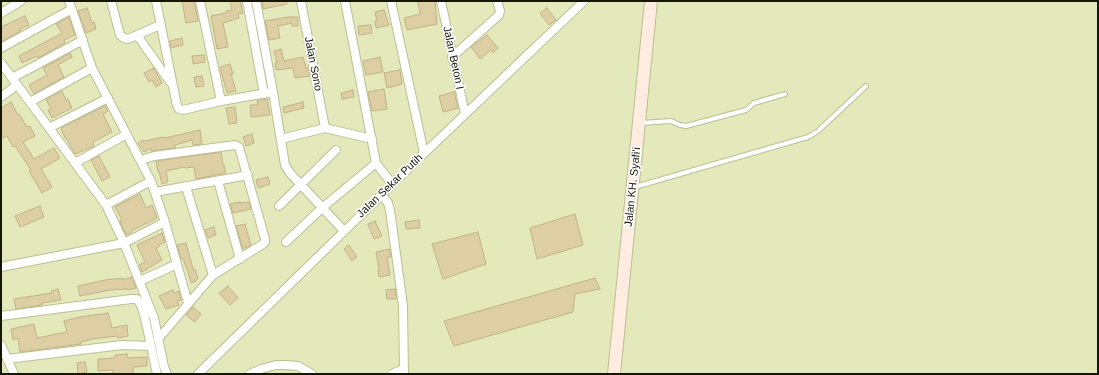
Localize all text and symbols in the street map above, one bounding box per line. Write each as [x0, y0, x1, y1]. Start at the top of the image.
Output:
street label: Jalan Beton I [440, 25, 466, 91]
street label: Jalan Sono [301, 36, 325, 92]
street label: Jalan KH. Syafi'i [622, 147, 644, 227]
street label: Jalan Sekar Putih [354, 151, 426, 221]

